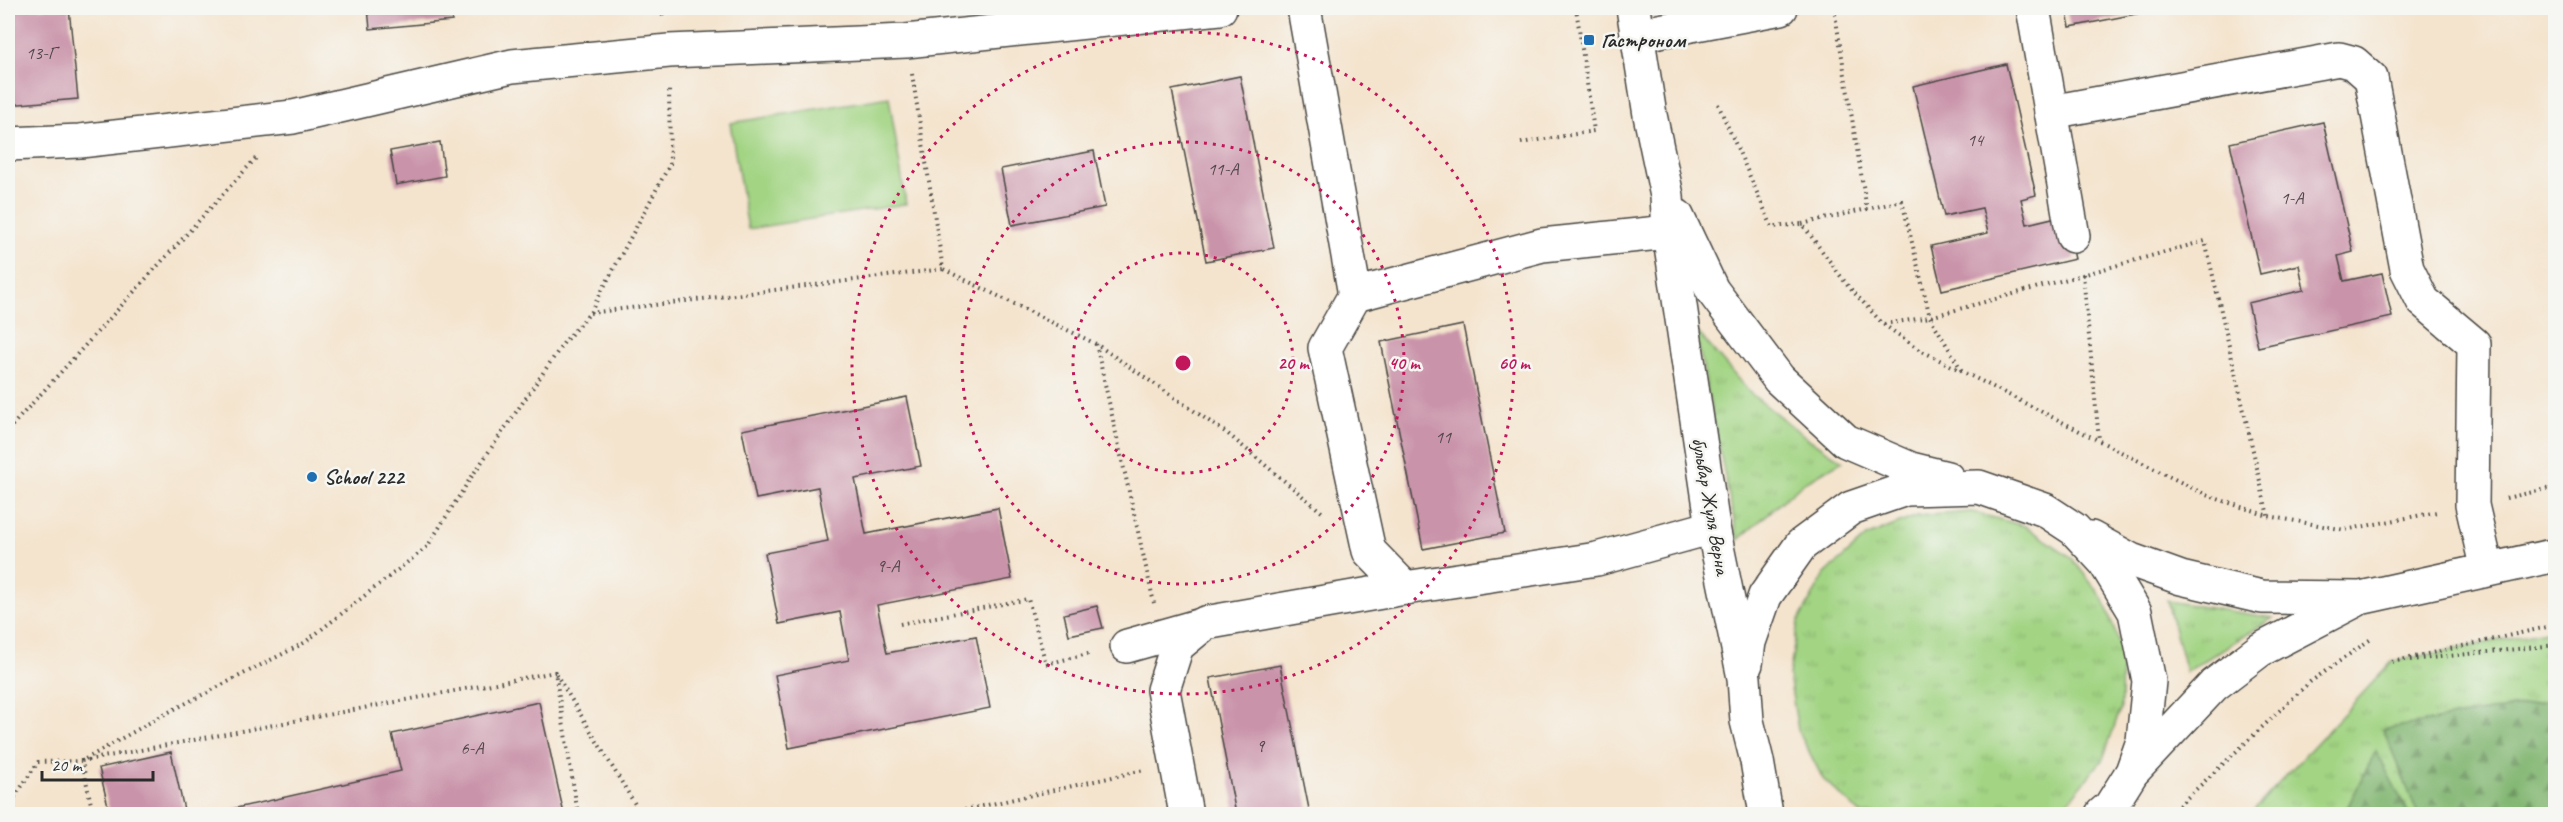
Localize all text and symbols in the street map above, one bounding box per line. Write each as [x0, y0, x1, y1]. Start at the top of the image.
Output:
place label: Гастроном [1601, 27, 1687, 53]
marker: Гастроном [1582, 33, 1596, 47]
house number: 13-Г [26, 42, 60, 64]
house number: 14 [1967, 129, 1985, 151]
house number: 11-А [1207, 158, 1240, 180]
house number: 1-А [2280, 187, 2304, 209]
text: 20 m [1278, 352, 1310, 374]
text: 40 m [1389, 352, 1421, 374]
text: 60 m [1498, 352, 1531, 374]
centre of rings [1173, 353, 1193, 373]
house number: 11 [1435, 426, 1452, 448]
street label: бульвар Жуля Верна [1686, 435, 1736, 579]
place label: School 222 [324, 464, 406, 490]
marker: School 222 [305, 470, 319, 484]
house number: 9-А [876, 555, 900, 577]
house number: 9 [1256, 735, 1266, 757]
house number: 6-А [460, 737, 484, 759]
scale bar [42, 744, 153, 782]
text: 20 m [51, 754, 84, 776]

